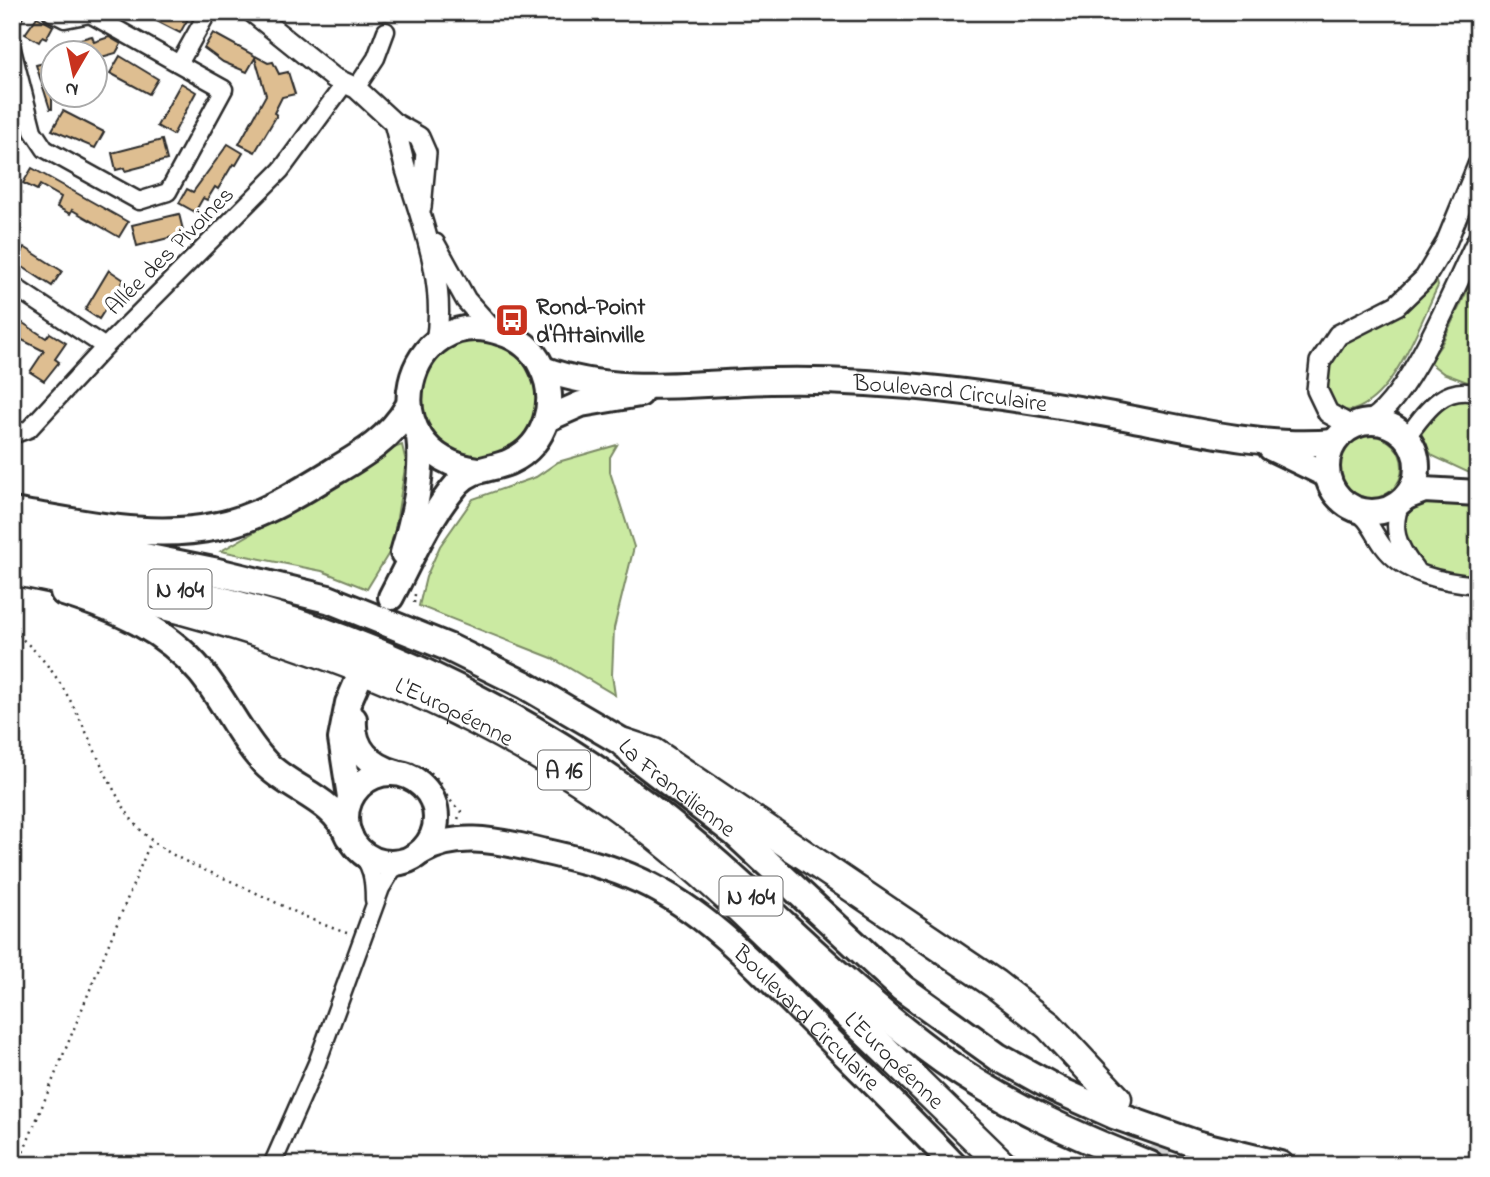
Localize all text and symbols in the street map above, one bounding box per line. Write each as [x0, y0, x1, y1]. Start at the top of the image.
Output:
north arrow [38, 38, 108, 108]
text: N [63, 74, 80, 103]
street label: Allée des Pivoines [98, 179, 243, 324]
place label: Rond-Point d'Attainville [536, 291, 646, 354]
bus stop icon: Rond-Point d'Attainville [493, 301, 531, 339]
street label: Boulevard Circulaire [851, 367, 1050, 424]
road number: N 104 [148, 569, 212, 608]
street label: L'Européenne [389, 670, 520, 757]
street label: La Francilienne [608, 732, 743, 848]
road number: A 16 [538, 750, 590, 790]
road number: N 104 [720, 876, 782, 916]
street label: Boulevard Circulaire [723, 937, 887, 1100]
street label: L'Européenne [835, 1004, 951, 1119]

